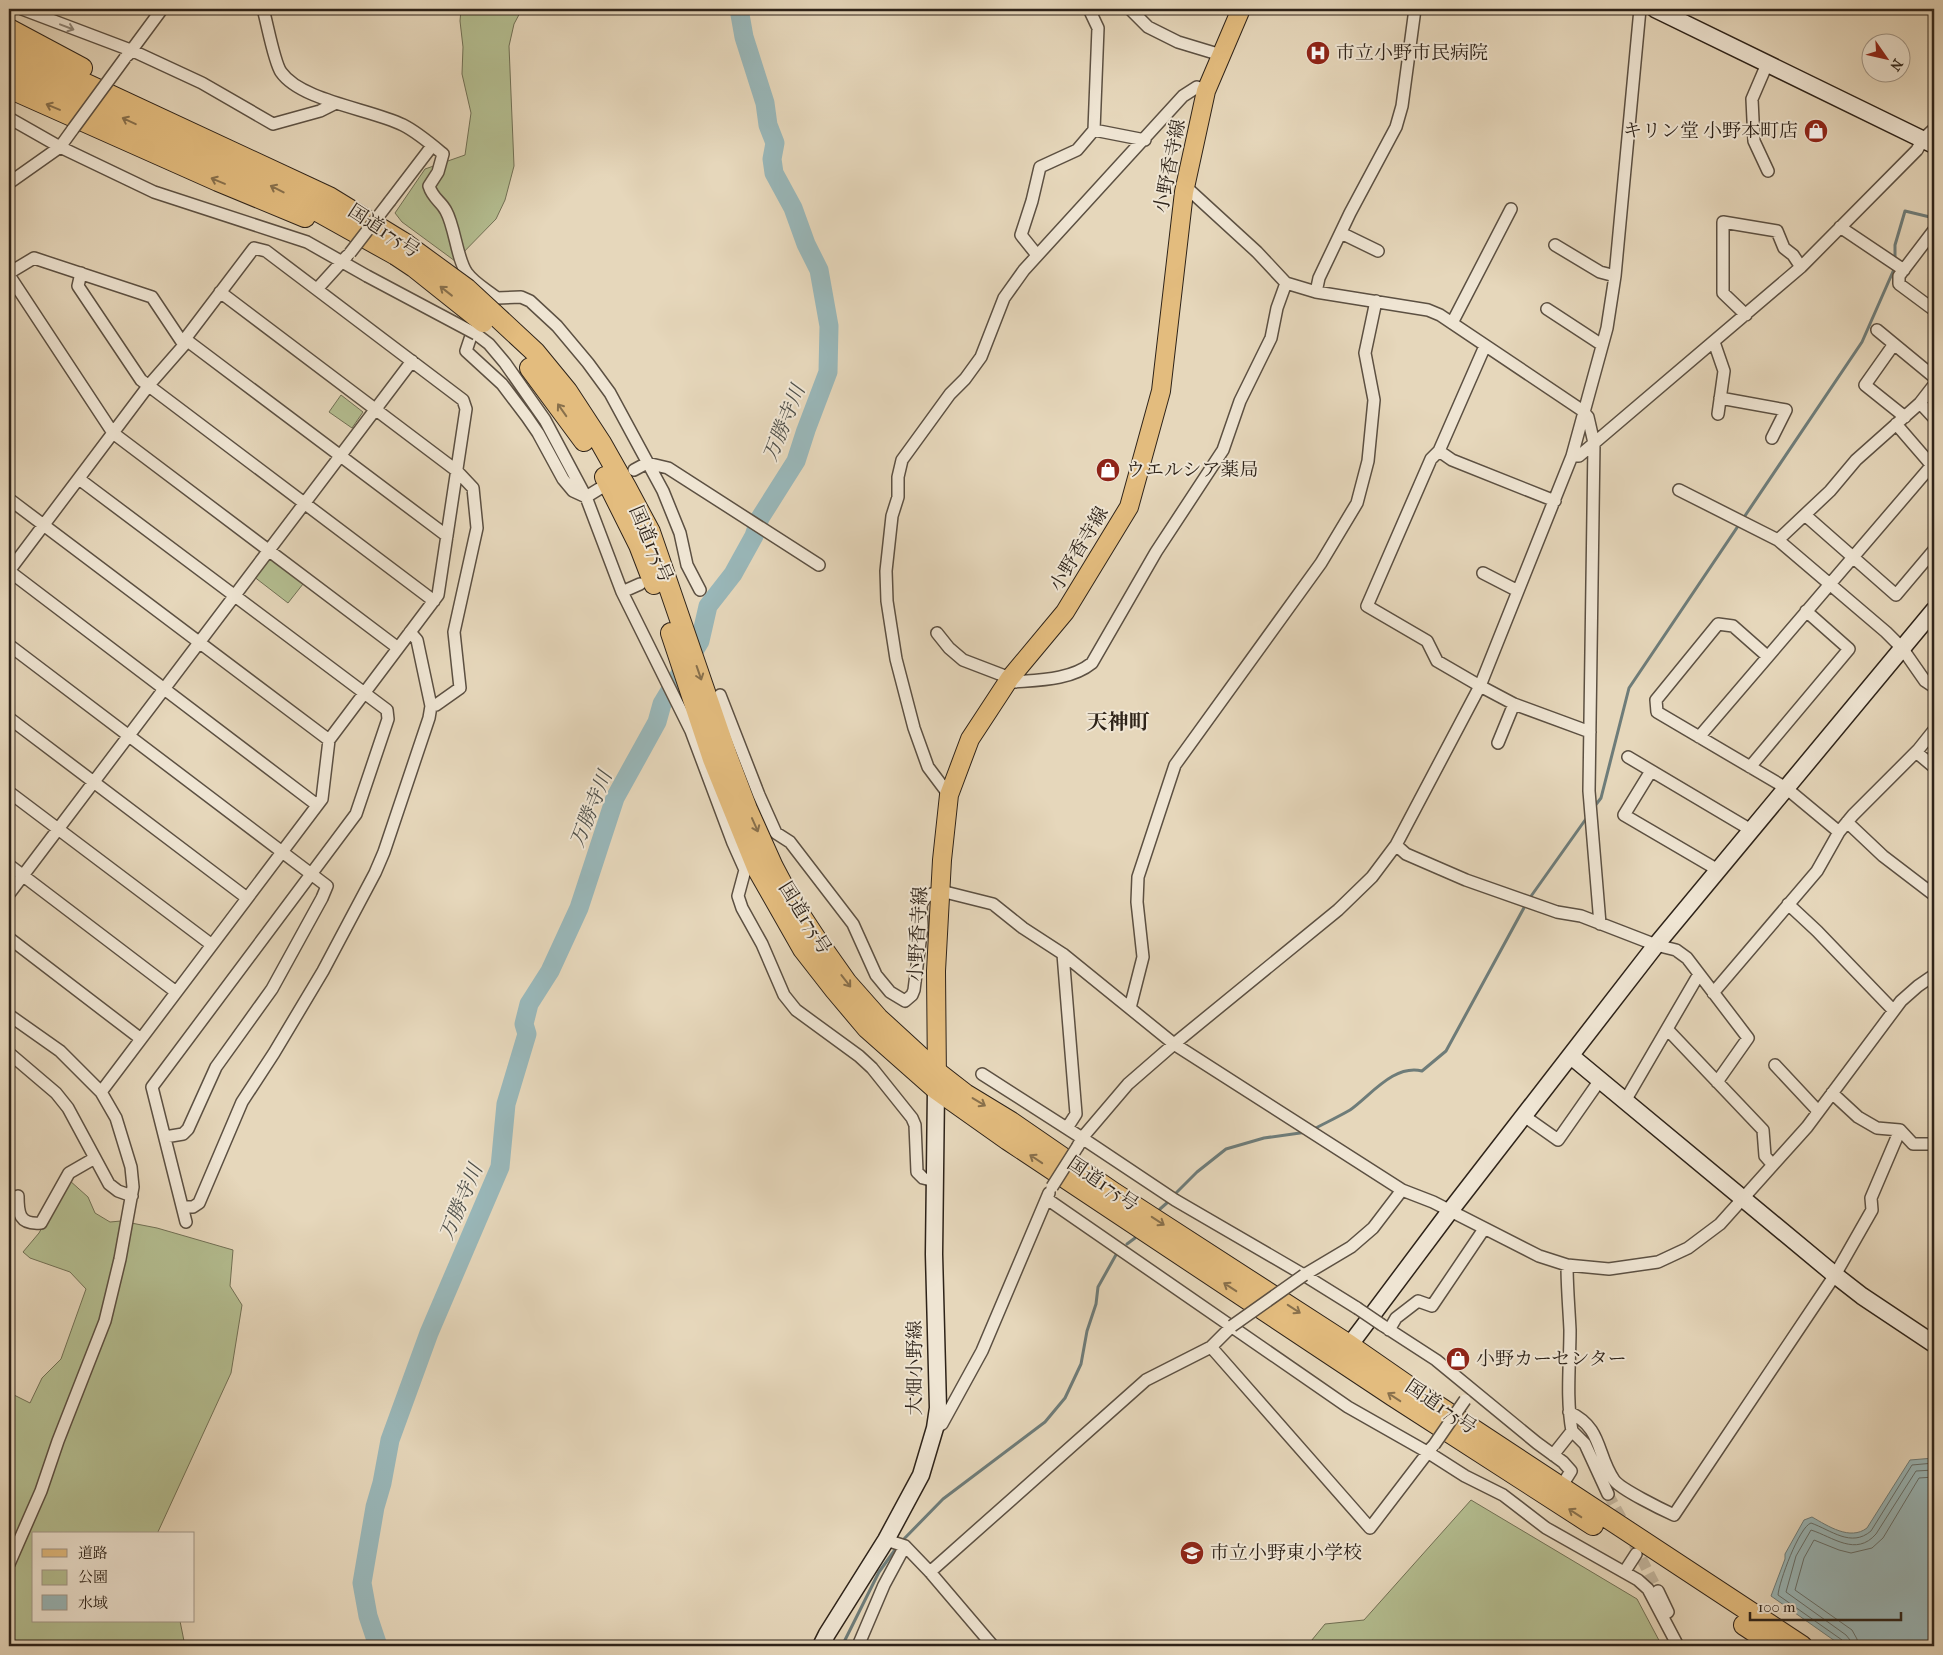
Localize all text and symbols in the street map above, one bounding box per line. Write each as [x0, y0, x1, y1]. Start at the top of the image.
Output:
one-way arrow [59, 22, 74, 32]
north arrow [1860, 32, 1910, 82]
hospital icon: 市立小野市民病院 [1305, 40, 1331, 66]
place label: 市立小野市民病院 [1336, 42, 1488, 64]
text: N [1886, 56, 1906, 74]
one-way arrow [46, 102, 61, 112]
one-way arrow [122, 116, 137, 125]
street label: 小野香寺線 [1150, 117, 1190, 215]
shop icon: キリン堂 小野本町店 [1803, 118, 1829, 144]
place label: キリン堂 小野本町店 [1623, 120, 1798, 142]
one-way arrow [210, 175, 225, 184]
one-way arrow [269, 184, 284, 194]
street label: 国道175号 [344, 200, 424, 262]
one-way arrow [440, 286, 453, 297]
water label: 万勝寺川 [758, 380, 810, 464]
one-way arrow [557, 403, 567, 417]
shop icon: ウエルシア薬局 [1095, 457, 1121, 483]
place label: ウエルシア薬局 [1126, 459, 1259, 481]
street label: 国道175号 [625, 502, 677, 586]
street label: 小野香寺線 [1045, 503, 1113, 595]
one-way arrow [695, 665, 704, 680]
district label: 天神町 [1087, 710, 1150, 734]
water label: 万勝寺川 [565, 766, 617, 850]
one-way arrow [750, 817, 760, 832]
street label: 国道175号 [774, 878, 836, 958]
street label: 小野香寺線 [905, 886, 931, 982]
one-way arrow [841, 974, 852, 987]
one-way arrow [971, 1098, 985, 1108]
street label: 国道175号 [1063, 1152, 1143, 1216]
one-way arrow [1029, 1153, 1043, 1164]
water label: 万勝寺川 [435, 1159, 488, 1243]
one-way arrow [1151, 1216, 1165, 1226]
one-way arrow [1223, 1282, 1237, 1292]
one-way arrow [1287, 1305, 1301, 1315]
street label: 大畑小野線 [904, 1320, 926, 1416]
shop icon: 小野カーセンター [1445, 1346, 1471, 1372]
place label: 小野カーセンター [1476, 1348, 1627, 1370]
street label: 国道175号 [1401, 1375, 1481, 1439]
one-way arrow [1387, 1391, 1401, 1402]
one-way arrow [1568, 1508, 1582, 1518]
legend [32, 1532, 195, 1622]
school or university icon: 市立小野東小学校 [1179, 1540, 1205, 1566]
place label: 市立小野東小学校 [1210, 1542, 1362, 1564]
text: 道路 [78, 1544, 108, 1562]
text: 公園 [78, 1568, 108, 1586]
scale bar [1750, 1590, 1902, 1622]
text: 水域 [78, 1594, 108, 1612]
text: 100 m [1758, 1598, 1796, 1616]

